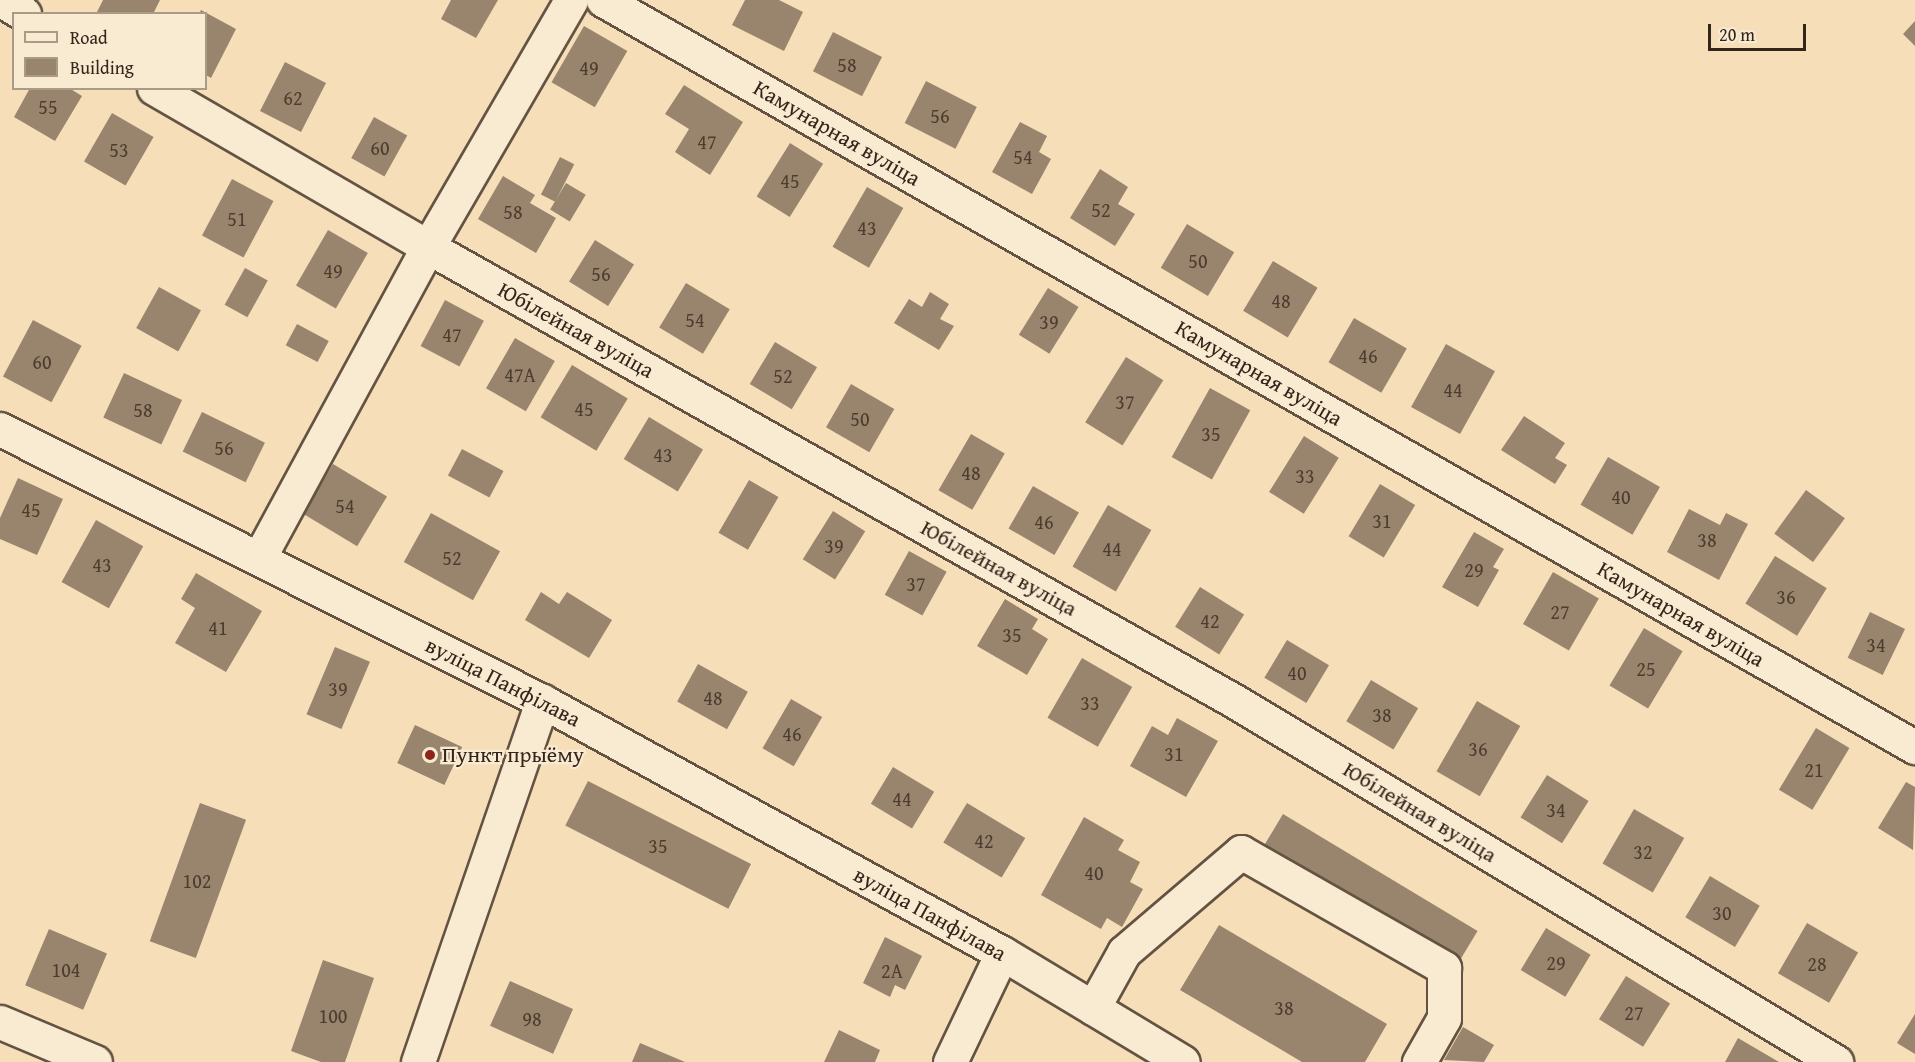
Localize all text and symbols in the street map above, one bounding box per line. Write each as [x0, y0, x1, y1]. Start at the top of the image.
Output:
legend [12, 12, 207, 90]
scale bar [1711, 12, 1808, 50]
text: 20 m [1719, 21, 1755, 48]
text: Road [70, 24, 108, 51]
house number: 58 [837, 52, 857, 76]
text: Building [70, 54, 134, 81]
house number: 49 [579, 55, 599, 79]
street label: Камунарная вуліца [749, 74, 925, 192]
house number: 62 [283, 85, 303, 109]
house number: 55 [38, 94, 58, 118]
house number: 56 [930, 103, 950, 127]
house number: 47 [697, 129, 717, 153]
house number: 60 [370, 135, 390, 159]
house number: 53 [109, 137, 129, 161]
house number: 54 [1013, 144, 1033, 168]
house number: 45 [780, 168, 800, 192]
house number: 52 [1091, 197, 1111, 221]
house number: 58 [503, 199, 523, 223]
house number: 51 [227, 206, 247, 230]
house number: 43 [857, 215, 877, 239]
house number: 50 [1188, 248, 1208, 272]
house number: 49 [323, 258, 343, 282]
house number: 56 [591, 261, 611, 285]
street label: Юбілейная вуліца [493, 276, 659, 384]
house number: 48 [1271, 288, 1291, 312]
house number: 54 [685, 307, 705, 331]
house number: 39 [1039, 309, 1059, 333]
street label: Камунарная вуліца [1171, 314, 1347, 432]
house number: 47 [442, 322, 462, 346]
house number: 46 [1358, 343, 1378, 367]
house number: 60 [32, 349, 52, 373]
house number: 47А [504, 362, 536, 386]
house number: 52 [773, 363, 793, 387]
house number: 44 [1443, 377, 1463, 401]
house number: 37 [1115, 389, 1135, 413]
house number: 45 [574, 396, 594, 420]
house number: 58 [133, 397, 153, 421]
house number: 50 [850, 406, 870, 430]
house number: 35 [1201, 421, 1221, 445]
house number: 56 [214, 435, 234, 459]
house number: 43 [653, 442, 673, 466]
house number: 48 [961, 460, 981, 484]
house number: 33 [1295, 463, 1315, 487]
house number: 40 [1611, 484, 1631, 508]
house number: 54 [335, 493, 355, 517]
house number: 45 [21, 497, 41, 521]
house number: 31 [1372, 508, 1392, 532]
house number: 46 [1034, 509, 1054, 533]
street label: Юбілейная вуліца [916, 514, 1082, 622]
house number: 38 [1697, 527, 1717, 551]
house number: 39 [824, 533, 844, 557]
house number: 44 [1102, 536, 1122, 560]
house number: 52 [442, 545, 462, 569]
house number: 43 [92, 552, 112, 576]
street label: Камунарная вуліца [1593, 555, 1769, 673]
house number: 29 [1464, 557, 1484, 581]
house number: 37 [906, 571, 926, 595]
house number: 36 [1776, 584, 1796, 608]
house number: 27 [1550, 599, 1570, 623]
house number: 42 [1200, 608, 1220, 632]
house number: 41 [208, 615, 228, 639]
house number: 35 [1002, 622, 1022, 646]
street label: вуліца Панфілава [421, 632, 585, 732]
house number: 34 [1866, 632, 1886, 656]
house number: 25 [1636, 656, 1656, 680]
house number: 40 [1287, 660, 1307, 684]
house number: 39 [328, 676, 348, 700]
house number: 48 [703, 685, 723, 709]
house number: 33 [1080, 690, 1100, 714]
house number: 38 [1372, 702, 1392, 726]
house number: 46 [782, 721, 802, 745]
house number: 36 [1468, 736, 1488, 760]
house number: 31 [1164, 741, 1184, 765]
place label: Пункт прыёму [442, 742, 584, 768]
marker: Пункт прыёму [423, 748, 437, 762]
street label: Юбілейная вуліца [1339, 756, 1501, 868]
house number: 21 [1804, 757, 1824, 781]
house number: 44 [892, 786, 912, 810]
house number: 34 [1546, 797, 1566, 821]
house number: 42 [974, 828, 994, 852]
house number: 35 [648, 833, 668, 857]
house number: 32 [1633, 839, 1653, 863]
house number: 40 [1084, 860, 1104, 884]
street label: вуліца Панфілава [849, 861, 1011, 967]
house number: 102 [183, 868, 211, 892]
house number: 30 [1712, 900, 1732, 924]
house number: 29 [1546, 950, 1566, 974]
house number: 28 [1807, 951, 1827, 975]
house number: 104 [52, 957, 80, 981]
house number: 2А [881, 958, 903, 982]
house number: 38 [1274, 995, 1294, 1019]
house number: 27 [1624, 1000, 1644, 1024]
house number: 100 [319, 1003, 347, 1027]
house number: 98 [522, 1006, 542, 1030]

